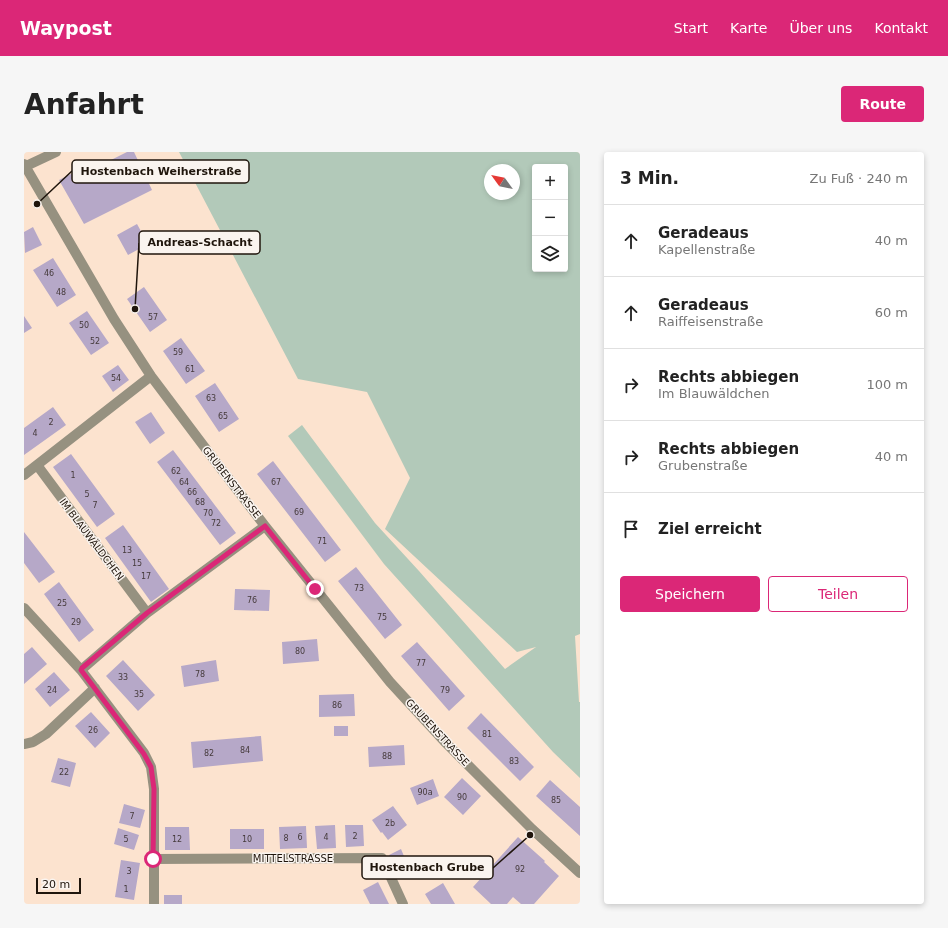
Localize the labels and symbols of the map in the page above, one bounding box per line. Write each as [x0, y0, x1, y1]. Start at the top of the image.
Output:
callout: Hostenbach Weiherstraße [72, 160, 249, 183]
north arrow [484, 164, 520, 200]
text: Hostenbach Weiherstraße [80, 165, 242, 178]
callout: Andreas-Schacht [139, 231, 260, 254]
text: Andreas-Schacht [148, 236, 252, 249]
house number: 46 [44, 269, 54, 278]
house number: 48 [56, 288, 66, 297]
house number: 57 [148, 313, 158, 322]
house number: 50 [79, 321, 89, 330]
house number: 52 [90, 337, 100, 346]
house number: 59 [173, 348, 183, 357]
house number: 61 [185, 365, 195, 374]
house number: 54 [111, 374, 121, 383]
house number: 63 [206, 394, 216, 403]
house number: 65 [218, 412, 228, 421]
house number: 2 [48, 418, 54, 427]
house number: 4 [32, 429, 38, 438]
street label: GRUBENSTRASSE [200, 444, 263, 520]
house number: 62 [171, 467, 181, 476]
house number: 1 [70, 471, 76, 480]
house number: 64 [179, 478, 189, 487]
house number: 67 [271, 478, 281, 487]
house number: 66 [187, 488, 197, 497]
house number: 5 [84, 490, 90, 499]
street label: IM BLAUWÄLDCHEN [57, 496, 127, 582]
house number: 68 [195, 498, 205, 507]
house number: 7 [92, 501, 98, 510]
house number: 69 [294, 508, 304, 517]
house number: 70 [203, 509, 213, 518]
house number: 72 [211, 519, 221, 528]
house number: 71 [317, 537, 327, 546]
house number: 13 [122, 546, 132, 555]
house number: 15 [132, 559, 142, 568]
house number: 17 [141, 572, 151, 581]
route end [306, 580, 324, 598]
house number: 73 [354, 584, 364, 593]
house number: 76 [247, 596, 257, 605]
house number: 25 [57, 599, 67, 608]
house number: 75 [377, 613, 387, 622]
house number: 29 [71, 618, 81, 627]
house number: 80 [295, 647, 305, 656]
house number: 77 [416, 659, 426, 668]
house number: 78 [195, 670, 205, 679]
house number: 33 [118, 673, 128, 682]
house number: 24 [47, 686, 57, 695]
house number: 79 [440, 686, 450, 695]
house number: 35 [134, 690, 144, 699]
street label: GRUBENSTRASSE [404, 697, 472, 768]
house number: 86 [332, 701, 342, 710]
house number: 26 [88, 726, 98, 735]
house number: 81 [482, 730, 492, 739]
house number: 84 [240, 746, 250, 755]
house number: 82 [204, 749, 214, 758]
house number: 88 [382, 752, 392, 761]
house number: 83 [509, 757, 519, 766]
house number: 22 [59, 768, 69, 777]
house number: 90a [417, 788, 433, 797]
house number: 90 [457, 793, 467, 802]
house number: 85 [551, 796, 561, 805]
house number: 7 [129, 812, 135, 821]
house number: 2b [385, 819, 395, 828]
house number: 2 [352, 832, 358, 841]
house number: 6 [297, 833, 303, 842]
house number: 4 [323, 833, 329, 842]
house number: 8 [283, 834, 289, 843]
house number: 5 [123, 835, 129, 844]
house number: 12 [172, 835, 182, 844]
house number: 10 [242, 835, 252, 844]
route start [144, 850, 162, 868]
street label: MITTELSTRASSE [253, 853, 333, 864]
callout: Hostenbach Grube [362, 856, 493, 879]
text: Hostenbach Grube [370, 861, 484, 874]
house number: 92 [515, 865, 525, 874]
house number: 3 [126, 867, 132, 876]
scale bar [36, 876, 81, 895]
house number: 1 [123, 885, 129, 894]

